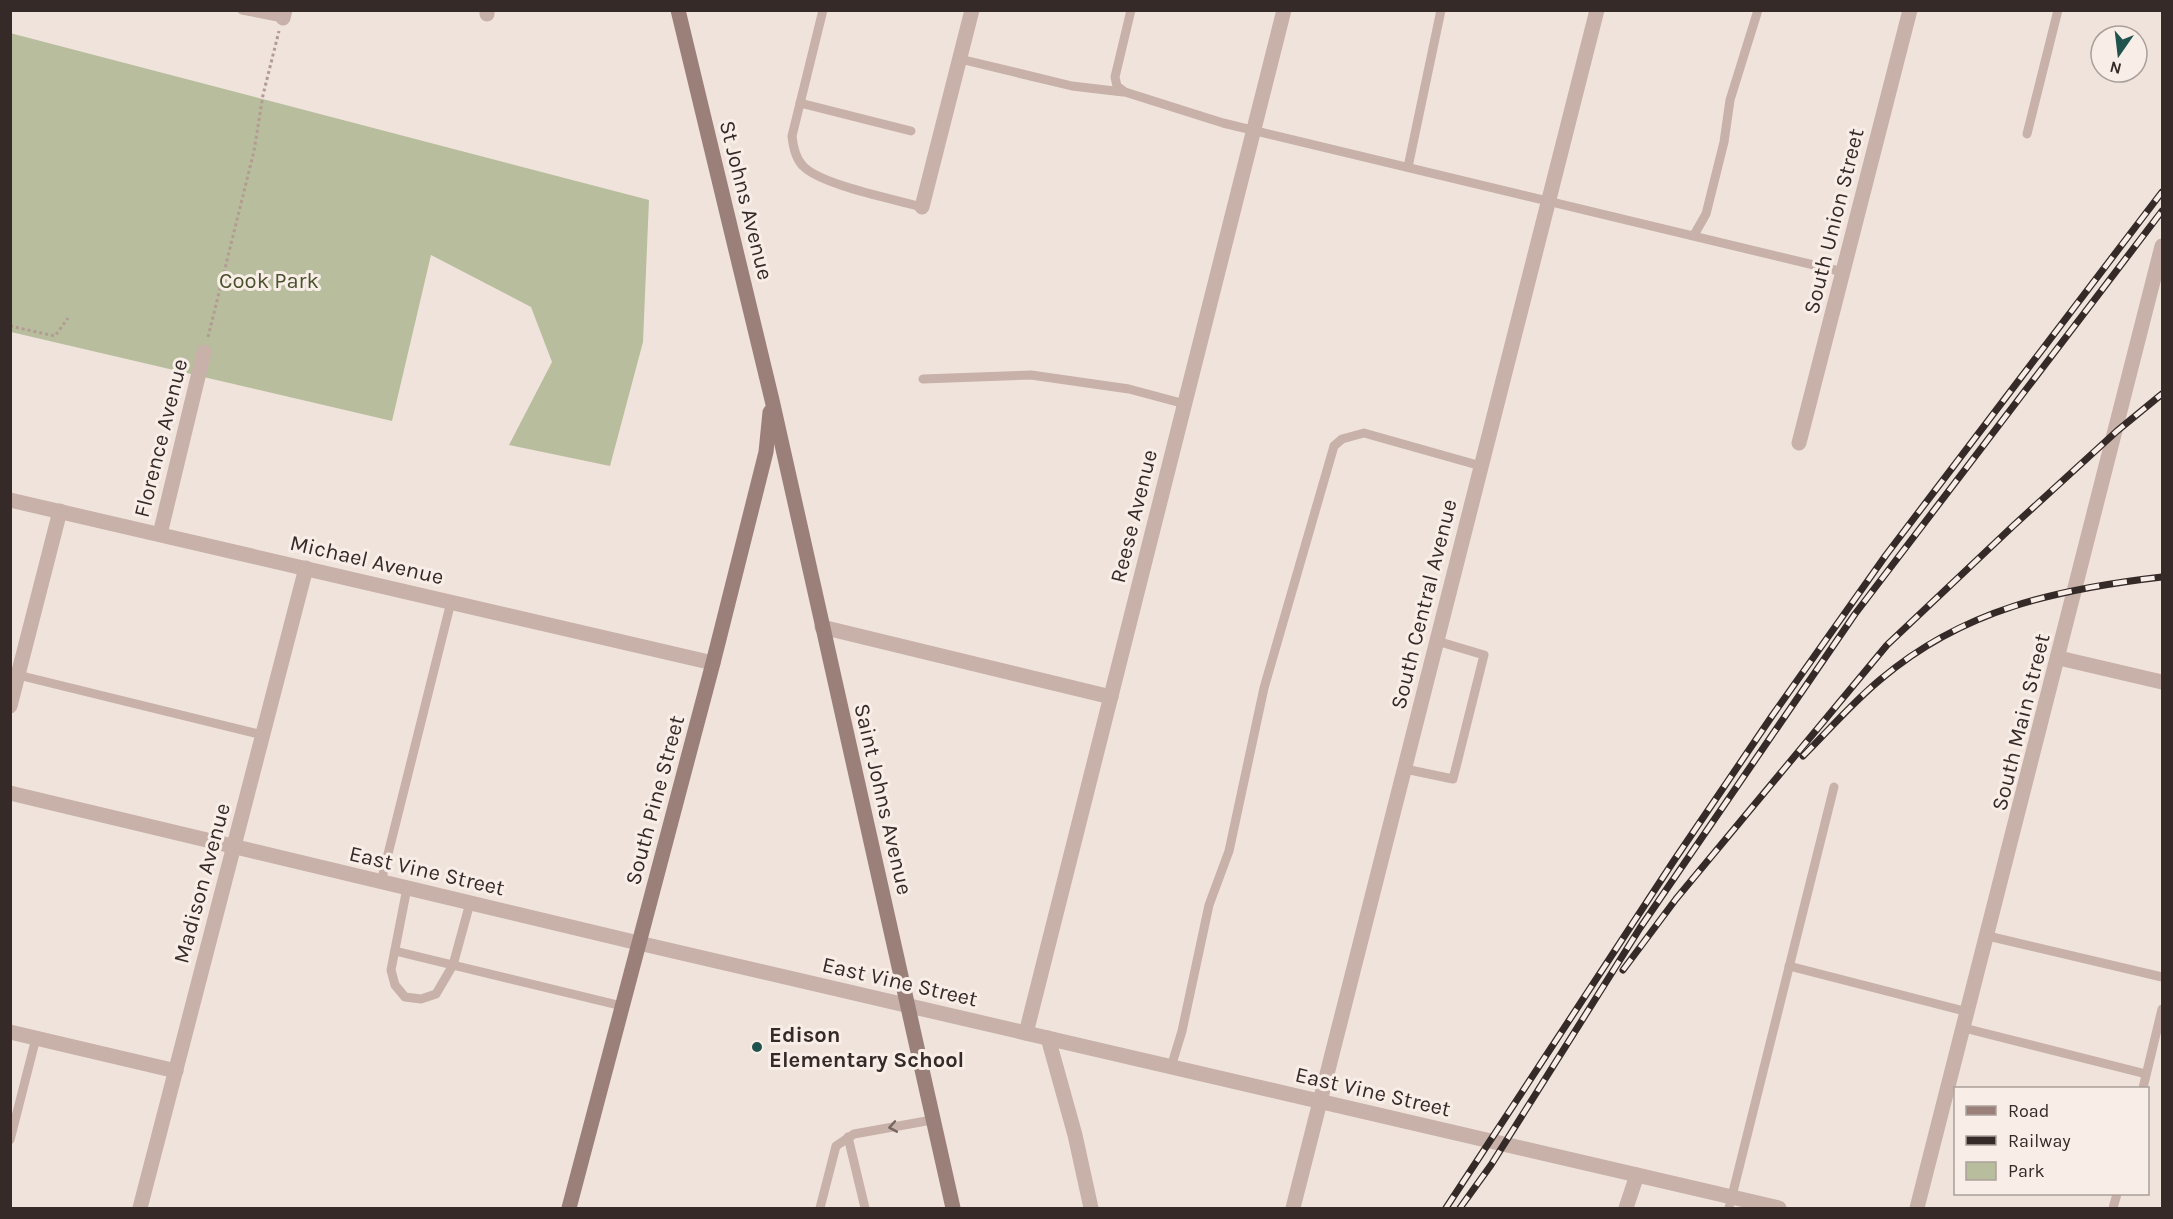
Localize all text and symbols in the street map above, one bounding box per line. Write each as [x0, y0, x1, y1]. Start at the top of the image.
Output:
north arrow [2089, 24, 2149, 84]
text: N [2108, 57, 2123, 79]
street label: St Johns Avenue [714, 118, 778, 283]
street label: South Union Street [1798, 126, 1870, 317]
park label: Cook Park [219, 268, 319, 294]
street label: Florence Avenue [129, 356, 193, 520]
street label: Reese Avenue [1105, 447, 1163, 586]
street label: South Central Avenue [1385, 496, 1463, 712]
street label: Michael Avenue [287, 530, 446, 590]
street label: South Main Street [1986, 631, 2056, 813]
street label: Saint Johns Avenue [848, 701, 918, 897]
street label: South Pine Street [620, 713, 690, 888]
street label: Madison Avenue [168, 800, 236, 966]
street label: East Vine Street [347, 840, 507, 901]
street label: East Vine Street [820, 951, 980, 1012]
place label: Edison Elementary School [769, 1022, 964, 1073]
marker: Edison Elementary School [750, 1040, 764, 1054]
street label: East Vine Street [1293, 1061, 1453, 1122]
legend [1954, 1087, 2149, 1195]
text: Road [2008, 1100, 2049, 1122]
one-way arrow [889, 1120, 899, 1133]
text: Railway [2008, 1130, 2071, 1152]
text: Park [2008, 1160, 2045, 1182]

